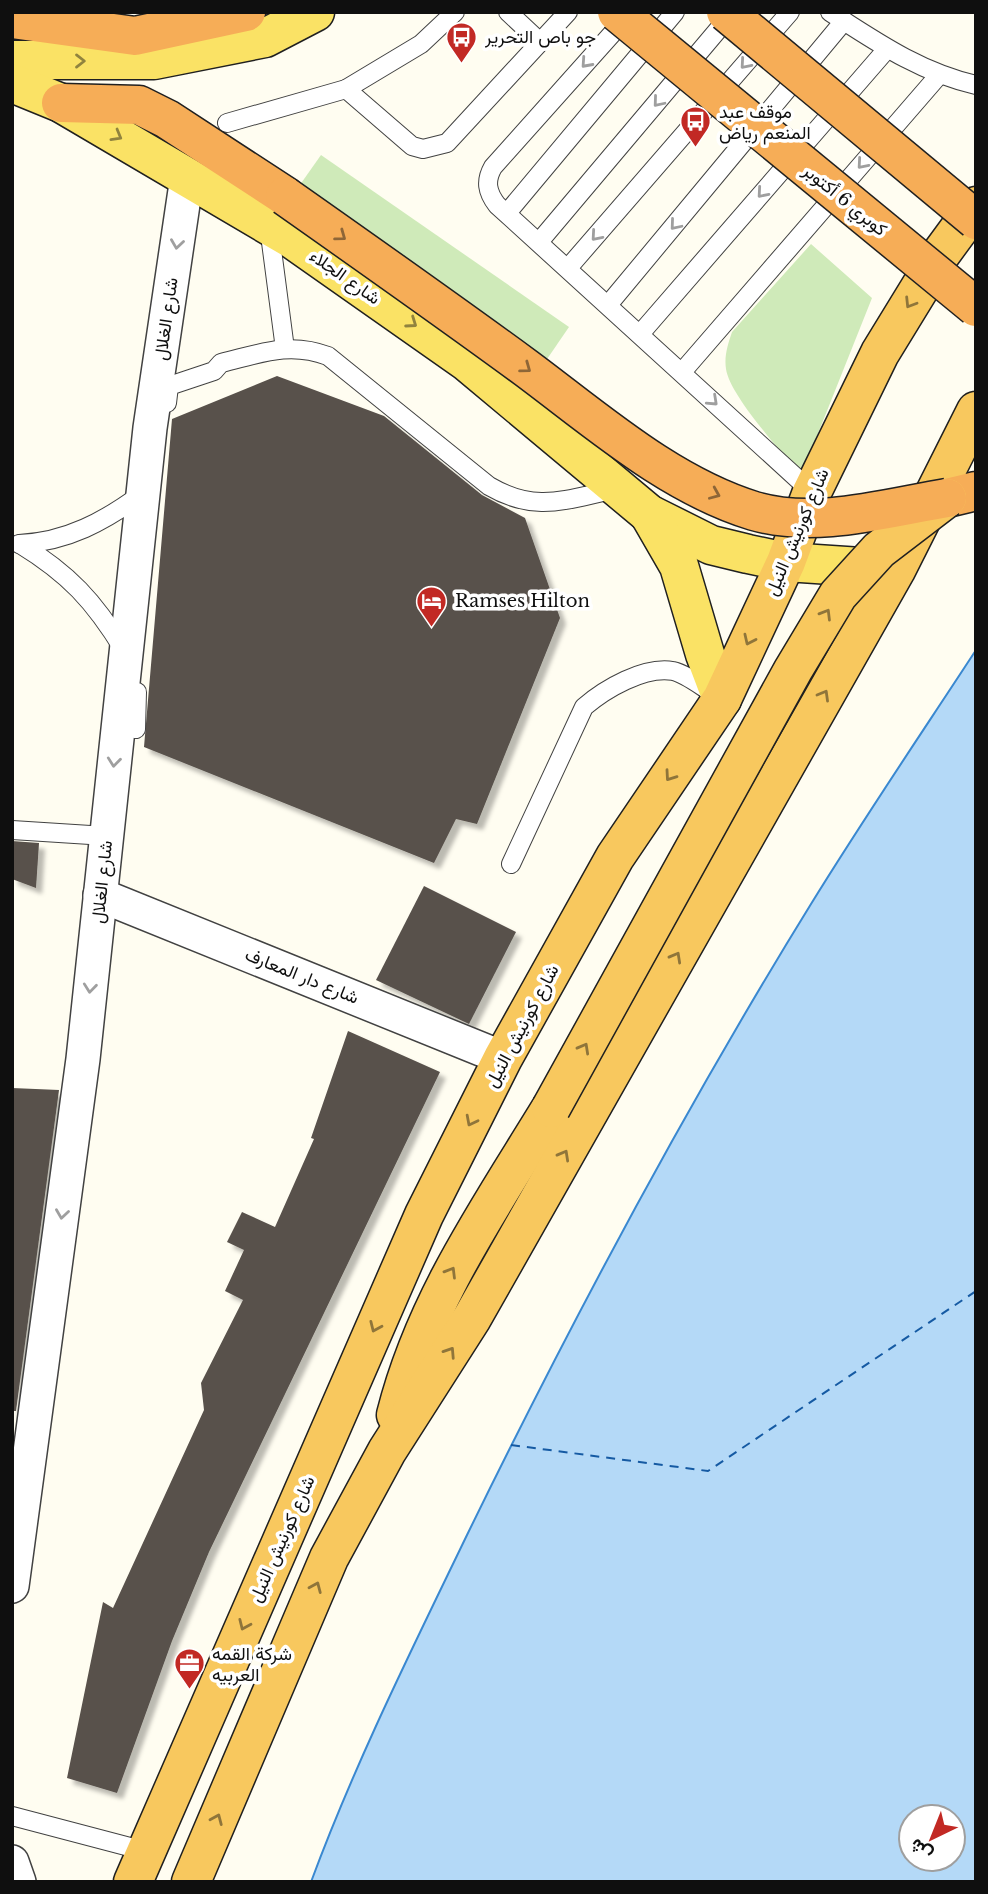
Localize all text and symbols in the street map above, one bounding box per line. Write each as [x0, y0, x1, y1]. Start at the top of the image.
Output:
bus stop icon: جو باص التحرير [445, 20, 479, 64]
place label: جو باص التحرير [484, 26, 596, 48]
one-way arrow [76, 53, 86, 69]
one-way arrow [582, 55, 594, 68]
one-way arrow [741, 56, 753, 69]
one-way arrow [654, 94, 666, 107]
place label: موقف عبد المنعم رياض [719, 101, 811, 145]
bus stop icon: موقف عبد المنعم رياض [679, 105, 713, 149]
one-way arrow [109, 128, 122, 141]
one-way arrow [858, 156, 870, 169]
street label: كوبري 6 أكتوبر [795, 159, 891, 244]
one-way arrow [758, 185, 770, 198]
one-way arrow [671, 217, 684, 229]
one-way arrow [592, 227, 604, 240]
one-way arrow [333, 228, 346, 240]
one-way arrow [170, 239, 185, 250]
street label: شارع الجلاء [305, 245, 385, 310]
street label: شارع الغلال [149, 276, 184, 362]
one-way arrow [906, 296, 919, 309]
one-way arrow [404, 315, 417, 327]
one-way arrow [518, 360, 531, 372]
one-way arrow [705, 392, 718, 405]
street label: شارع كورنيش النيل [760, 465, 835, 599]
one-way arrow [707, 486, 720, 500]
hotel icon: Ramses Hilton [415, 584, 449, 628]
place label: Ramses Hilton [455, 590, 590, 612]
one-way arrow [818, 608, 831, 621]
one-way arrow [743, 633, 757, 645]
one-way arrow [816, 690, 829, 702]
one-way arrow [107, 756, 122, 768]
one-way arrow [666, 768, 678, 781]
street label: شارع الغلال [87, 839, 118, 925]
street label: شارع دار المعارف [242, 943, 362, 1010]
one-way arrow [668, 952, 681, 964]
street label: شارع كورنيش النيل [480, 961, 565, 1092]
one-way arrow [83, 982, 98, 994]
one-way arrow [576, 1042, 589, 1055]
one-way arrow [466, 1114, 480, 1126]
one-way arrow [556, 1150, 569, 1163]
one-way arrow [55, 1208, 70, 1220]
one-way arrow [443, 1267, 456, 1280]
one-way arrow [369, 1320, 383, 1332]
one-way arrow [442, 1347, 455, 1360]
street label: شارع كورنيش النيل [244, 1472, 321, 1606]
one-way arrow [308, 1582, 322, 1594]
one-way arrow [238, 1618, 252, 1631]
place label: شركة القمه العربيه [212, 1643, 292, 1686]
office icon: شركة القمه العربيه [172, 1647, 206, 1691]
north arrow [897, 1803, 967, 1873]
one-way arrow [209, 1814, 223, 1826]
text: ش [904, 1834, 937, 1866]

